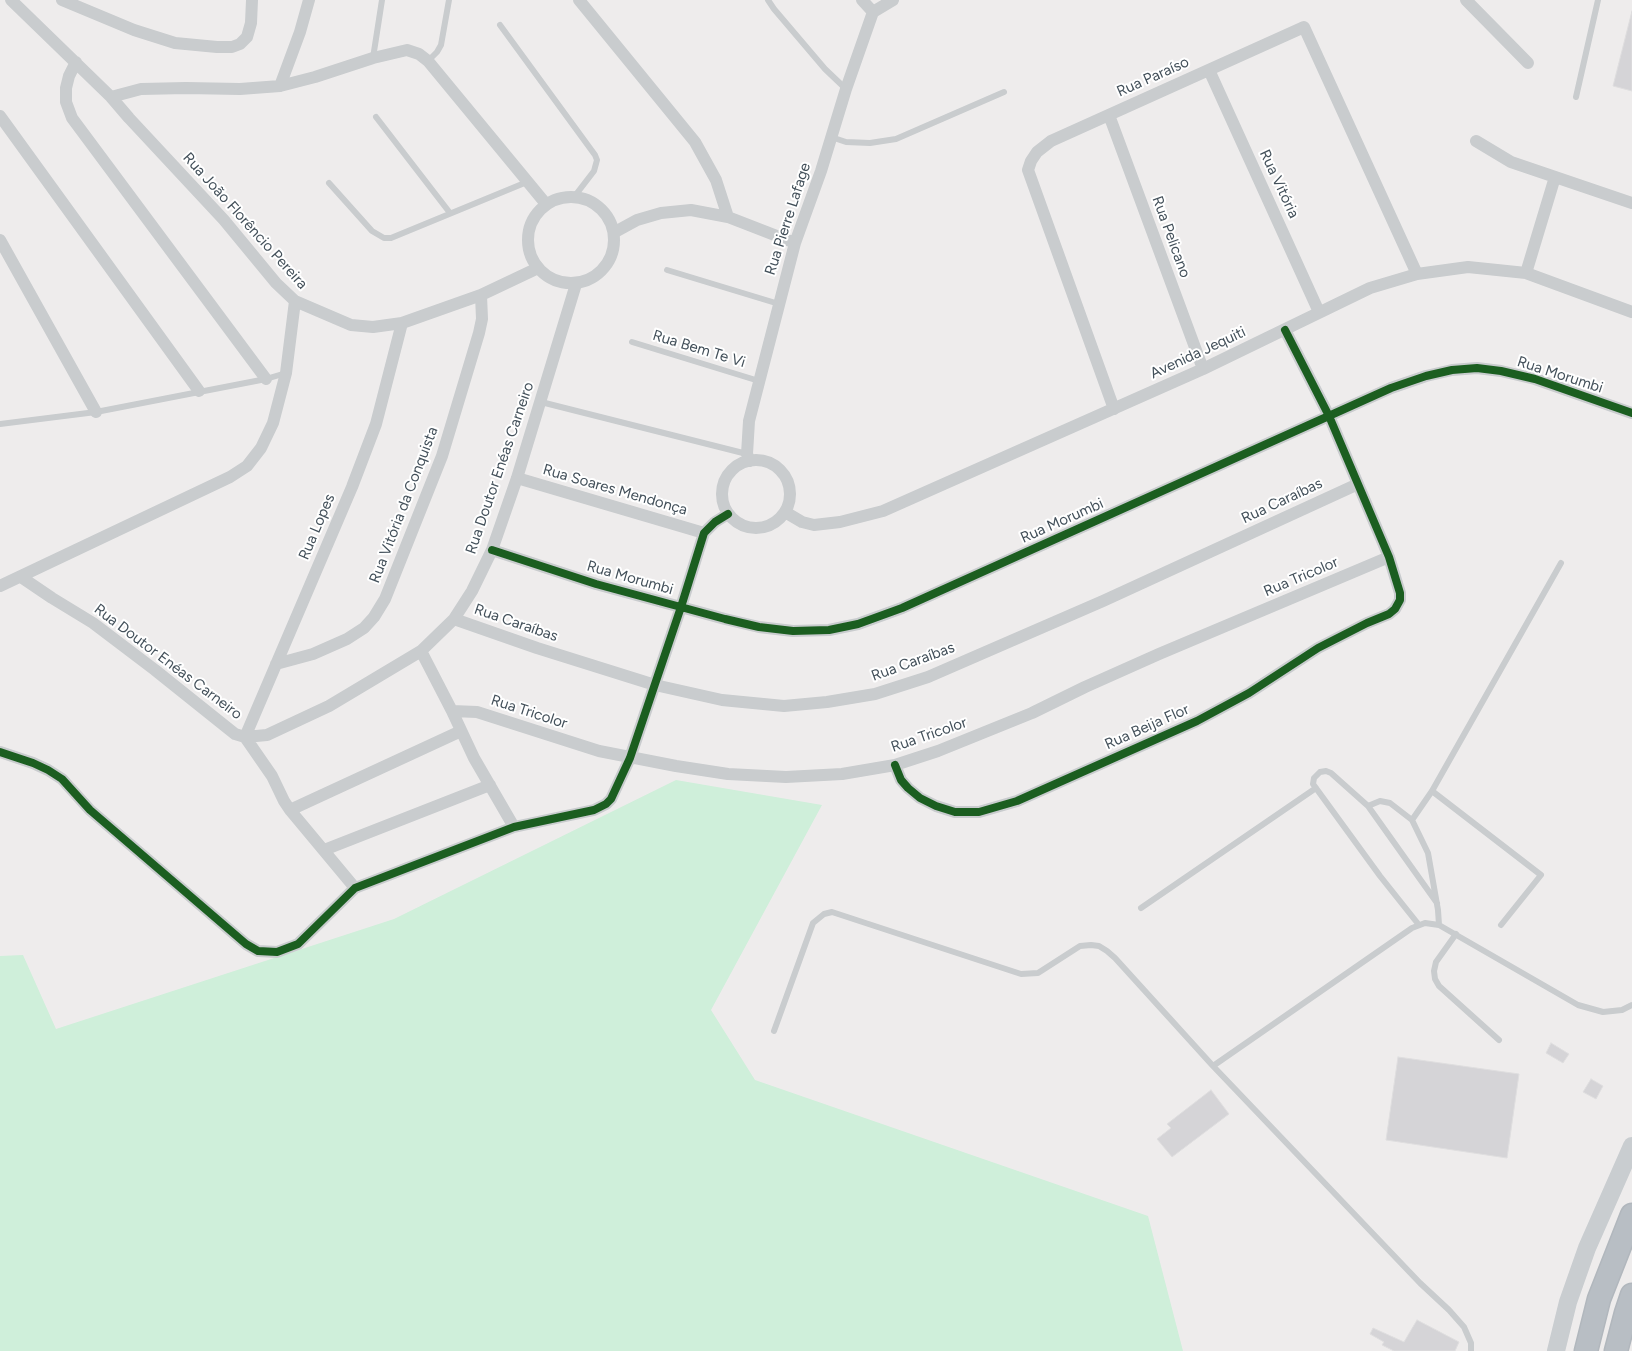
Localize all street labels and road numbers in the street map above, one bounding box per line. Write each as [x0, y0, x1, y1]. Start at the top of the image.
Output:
street label: Rua Paraíso [1114, 53, 1192, 101]
street label: Rua Vitória [1255, 147, 1303, 221]
street label: Rua João Florêncio Pereira [179, 149, 311, 293]
street label: Rua Pierre Lafage [761, 161, 815, 277]
street label: Rua Pelicano [1148, 194, 1194, 280]
street label: Avenida Jequiti [1147, 323, 1249, 383]
street label: Rua Bem Te Vi [650, 326, 748, 372]
street label: Rua Morumbi [1515, 353, 1605, 397]
street label: Rua Doutor Enéas Carneiro [462, 380, 538, 556]
street label: Rua Vitória da Conquista [366, 424, 442, 586]
street label: Rua Soares Mendonça [541, 461, 689, 519]
street label: Rua Caraíbas [1239, 474, 1325, 528]
street label: Rua Lopes [295, 491, 339, 563]
street label: Rua Morumbi [1018, 495, 1106, 547]
street label: Rua Tricolor [1261, 553, 1341, 601]
street label: Rua Morumbi [585, 557, 675, 599]
street label: Rua Doutor Enéas Carneiro [90, 600, 246, 724]
street label: Rua Caraíbas [472, 600, 560, 646]
street label: Rua Caraíbas [869, 639, 957, 685]
street label: Rua Tricolor [489, 691, 569, 733]
street label: Rua Beija Flor [1102, 700, 1192, 754]
street label: Rua Tricolor [889, 714, 969, 756]

